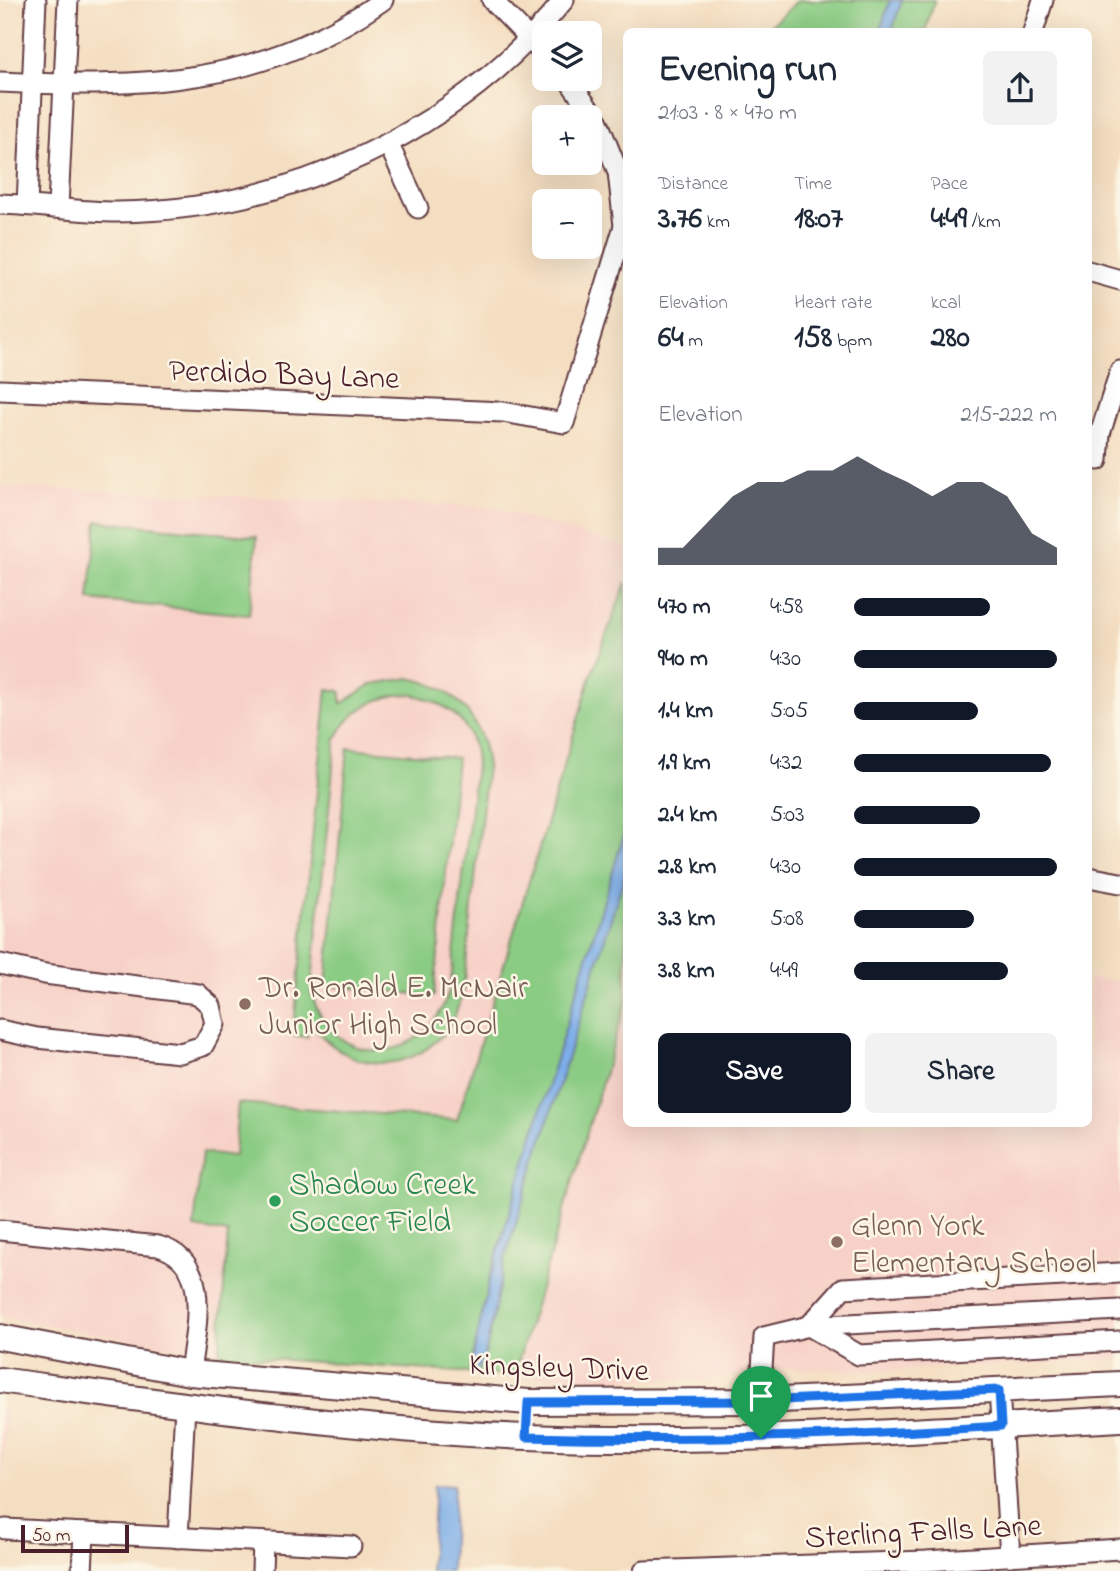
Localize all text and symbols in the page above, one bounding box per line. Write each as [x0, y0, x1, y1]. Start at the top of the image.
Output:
map controls [532, 21, 602, 259]
button: layers [532, 21, 602, 91]
text: Evening run [658, 43, 837, 99]
button: share [983, 51, 1057, 125]
text: 21:03 · 8 × 470 m [658, 97, 797, 130]
button: + [532, 105, 602, 175]
text: Distance [658, 171, 728, 198]
text: Time [794, 171, 832, 198]
text: Pace [931, 171, 968, 198]
button: − [532, 189, 602, 259]
text: 3.76 [658, 198, 702, 242]
text: 18:07 [794, 198, 843, 242]
text: 4:49 [931, 198, 967, 242]
text: km [702, 209, 730, 236]
text: /km [967, 209, 1001, 236]
text: Elevation [658, 290, 728, 317]
text: Heart rate [794, 290, 872, 317]
text: kcal [931, 290, 961, 317]
text: 64 [658, 317, 684, 361]
text: 158 [794, 317, 832, 361]
text: 280 [931, 317, 970, 361]
text: m [684, 328, 703, 355]
text: bpm [832, 328, 872, 355]
street label: Perdido Bay Lane [168, 349, 401, 404]
text: Elevation [658, 399, 743, 432]
text: 215–222 m [961, 399, 1057, 432]
text: 470 m [658, 591, 711, 624]
text: 4:58 [770, 591, 803, 624]
text: 940 m [658, 643, 708, 676]
text: 4:30 [770, 643, 801, 676]
text: 1.4 km [658, 695, 713, 728]
text: 5:05 [770, 695, 808, 728]
text: 1.9 km [658, 747, 711, 780]
text: 4:32 [770, 747, 802, 780]
text: 2.4 km [658, 799, 717, 832]
text: 5:03 [770, 799, 805, 832]
text: 2.8 km [658, 851, 716, 884]
text: 4:30 [770, 851, 801, 884]
text: 3.3 km [658, 903, 715, 936]
text: 5:08 [770, 903, 804, 936]
text: 3.8 km [658, 955, 715, 988]
text: 4:49 [770, 955, 798, 988]
place label: Dr. Ronald E. McNair Junior High School [258, 966, 528, 1050]
marker: Dr. Ronald E. McNair Junior High School [237, 996, 253, 1012]
button: Save [658, 1033, 851, 1113]
button: Share [865, 1033, 1057, 1113]
place label: Shadow Creek Soccer Field [289, 1163, 477, 1247]
marker: Shadow Creek Soccer Field [267, 1193, 283, 1209]
place label: Glenn York Elementary School [851, 1204, 1096, 1288]
marker: Glenn York Elementary School [829, 1234, 845, 1250]
street label: Kingsley Drive [468, 1343, 650, 1396]
pin [731, 1366, 791, 1438]
icon: arrive [742, 1377, 780, 1415]
street label: Sterling Falls Lane [804, 1504, 1043, 1563]
scale bar [21, 1522, 130, 1554]
text: 50 m [32, 1523, 71, 1550]

